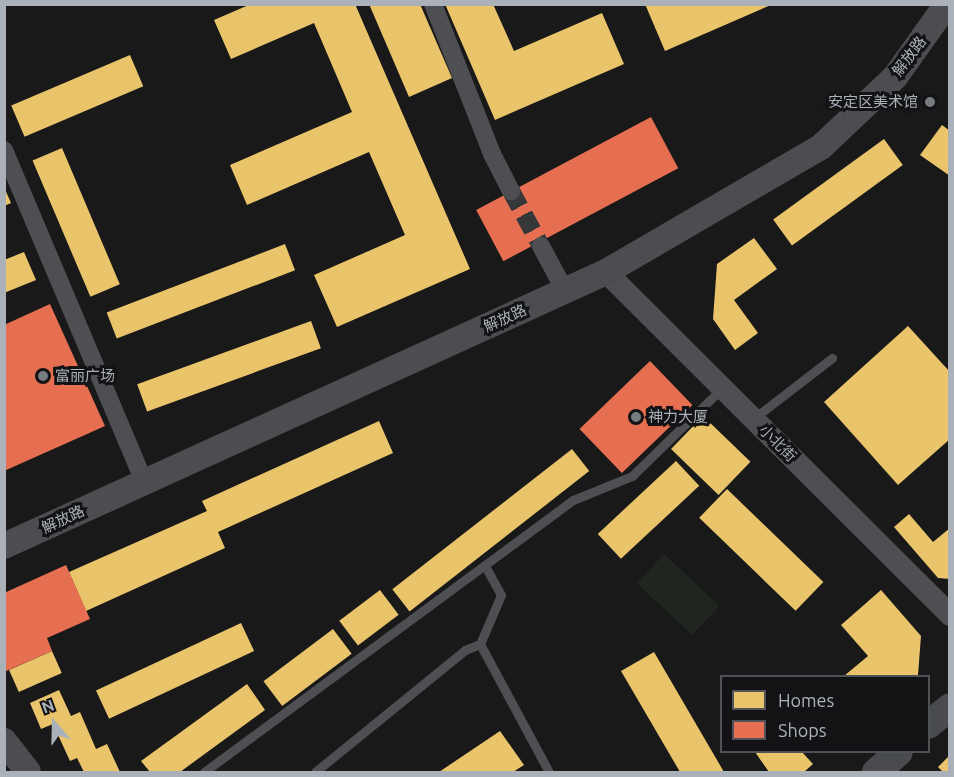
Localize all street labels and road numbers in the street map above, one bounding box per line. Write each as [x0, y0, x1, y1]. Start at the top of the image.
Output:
street label: 解放路 [888, 33, 930, 79]
street label: 解放路 [481, 301, 529, 335]
street label: 小北街 [756, 421, 800, 465]
street label: 解放路 [39, 501, 87, 537]

